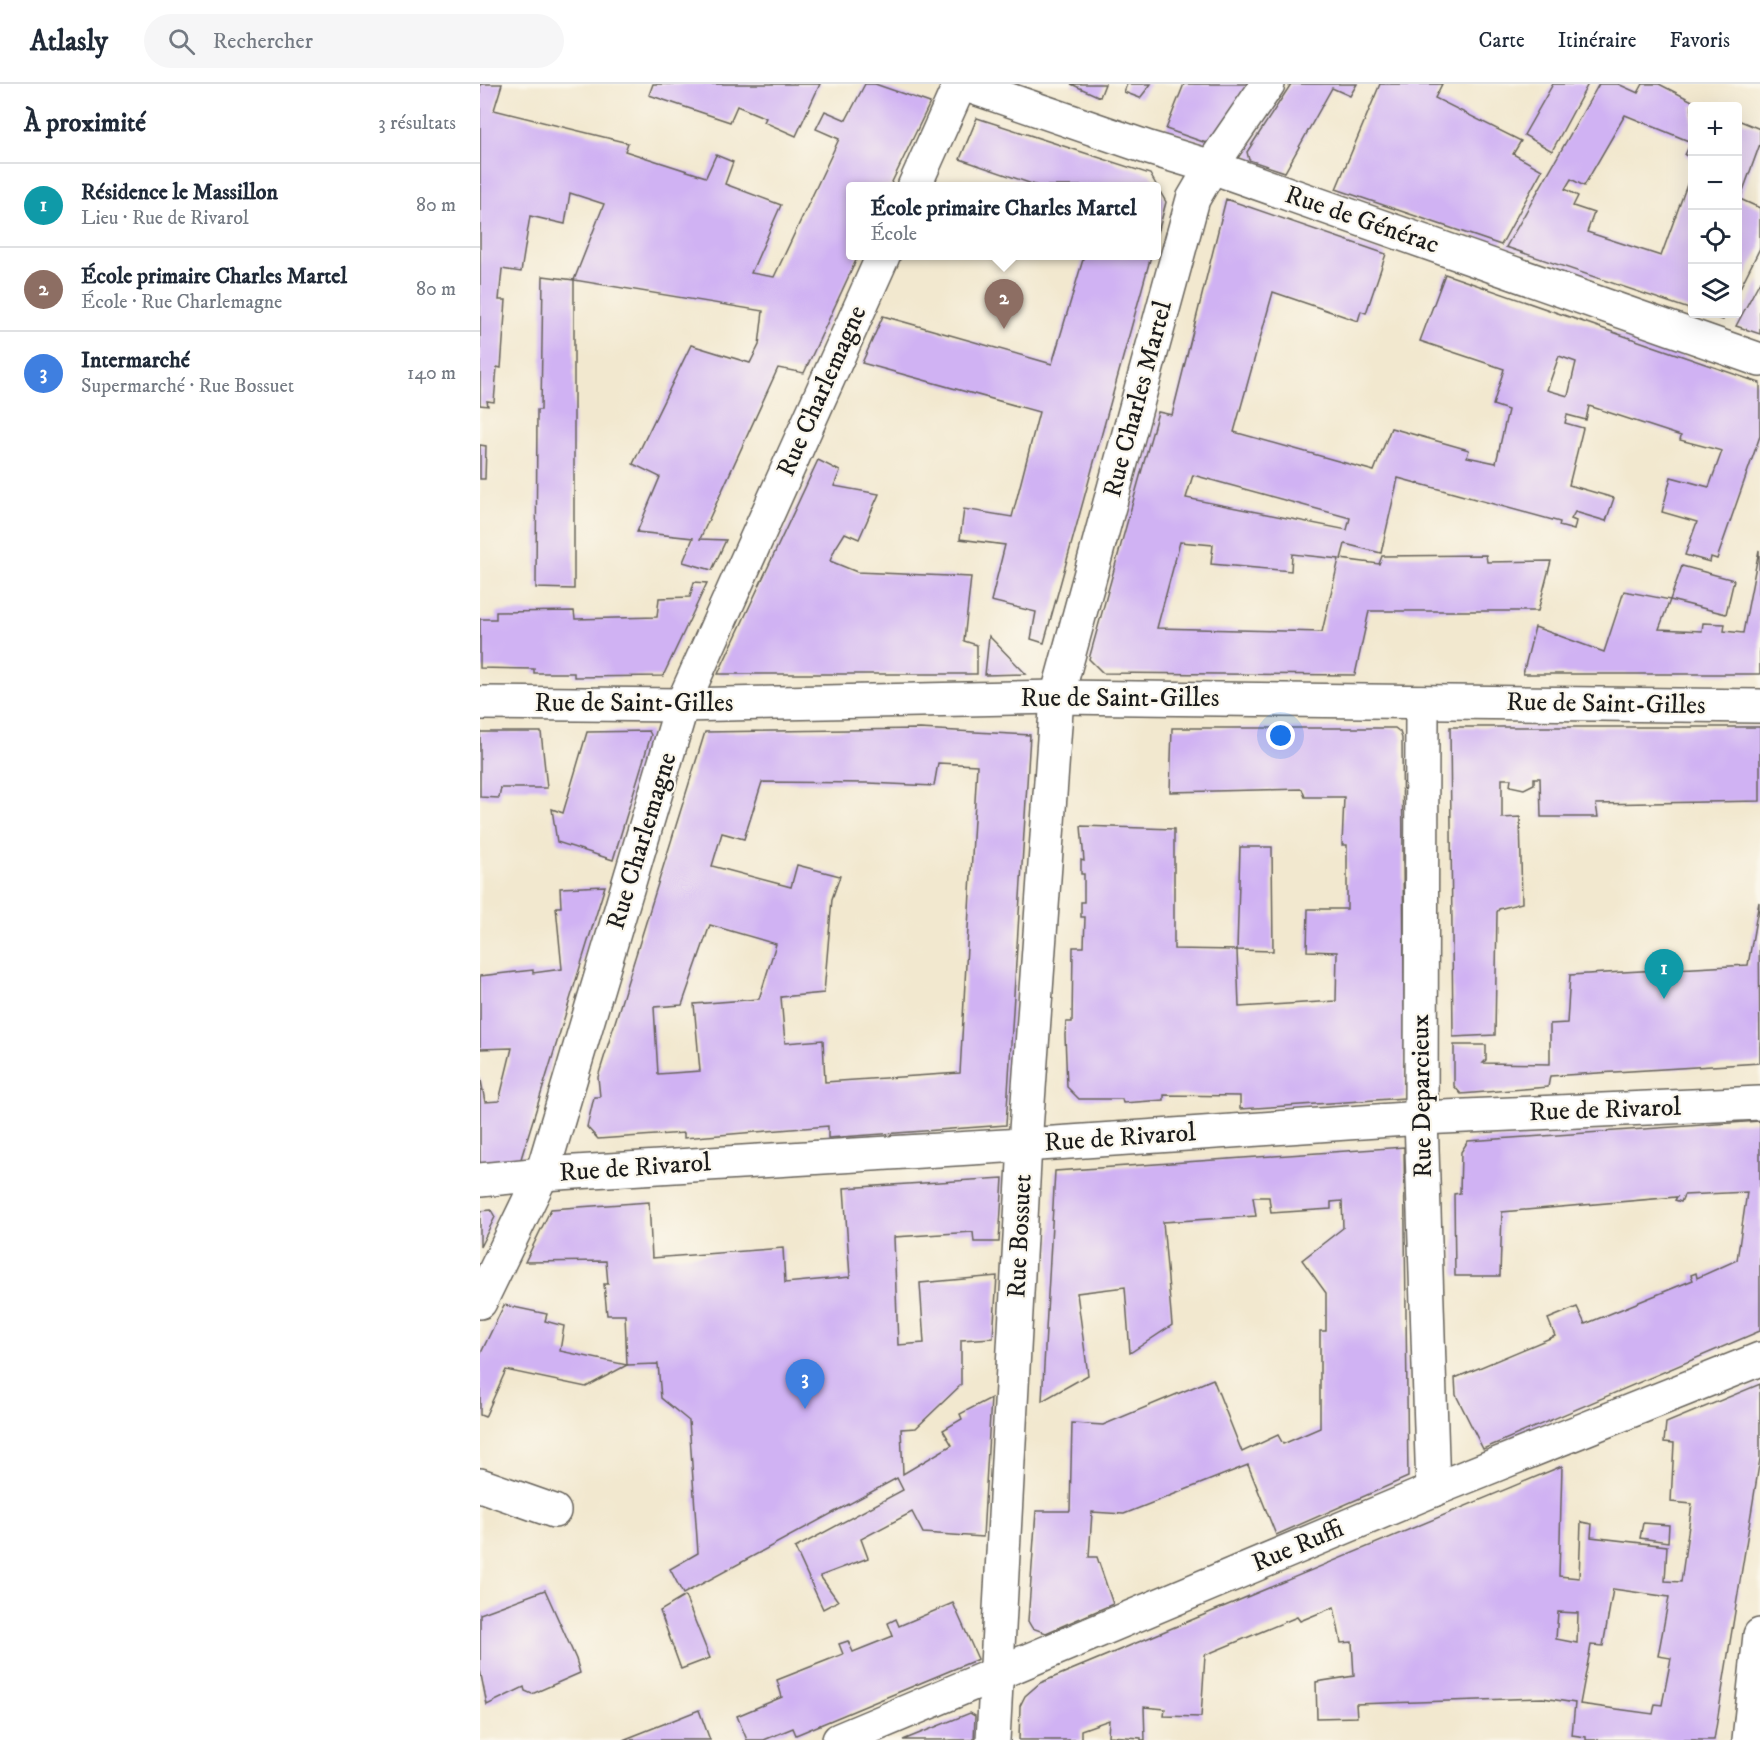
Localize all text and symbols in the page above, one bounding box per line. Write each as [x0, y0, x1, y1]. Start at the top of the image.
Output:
search box [144, 14, 564, 68]
text: Atlasly [30, 24, 108, 59]
icon: search [165, 25, 198, 58]
text: Rechercher [213, 28, 313, 55]
text: Carte [1479, 28, 1525, 54]
text: Itinéraire [1558, 28, 1636, 54]
text: Favoris [1669, 28, 1730, 54]
map controls [1688, 102, 1742, 318]
button: + [1688, 102, 1742, 156]
text: À proximité [24, 107, 146, 140]
text: 3 résultats [378, 111, 456, 136]
button: − [1688, 156, 1742, 210]
street label: Rue de Générac [1281, 178, 1443, 262]
text: Résidence le Massillon [81, 179, 278, 206]
popup [846, 182, 1161, 260]
text: 1 [40, 193, 47, 218]
text: 80 m [416, 193, 456, 218]
text: École primaire Charles Martel [870, 195, 1137, 222]
text: Lieu · Rue de Rivarol [81, 206, 249, 231]
button: locate [1688, 210, 1742, 264]
text: École [870, 222, 917, 247]
text: École primaire Charles Martel [81, 263, 347, 290]
button: layers [1688, 264, 1742, 318]
text: 2 [39, 277, 48, 302]
text: 80 m [416, 277, 456, 302]
pin: 2 [984, 280, 1024, 329]
text: École · Rue Charlemagne [81, 290, 282, 315]
street label: Rue Charles Martel [1096, 297, 1180, 501]
street label: Rue Charlemagne [770, 300, 874, 482]
text: Intermarché [81, 347, 190, 374]
text: 3 [40, 361, 47, 386]
text: 140 m [407, 361, 456, 386]
text: Supermarché · Rue Bossuet [81, 374, 294, 399]
street label: Rue de Saint-Gilles [1020, 682, 1220, 715]
street label: Rue de Saint-Gilles [1506, 686, 1706, 722]
street label: Rue de Saint-Gilles [534, 687, 734, 720]
your location [1266, 721, 1295, 750]
street label: Rue Charlemagne [599, 748, 685, 934]
pin: 1 [1644, 950, 1684, 999]
street label: Rue Deparcieux [1404, 1013, 1440, 1178]
street label: Rue de Rivarol [1528, 1091, 1682, 1129]
street label: Rue de Rivarol [1043, 1116, 1197, 1160]
street label: Rue de Rivarol [558, 1146, 712, 1190]
street label: Rue Bossuet [1000, 1173, 1040, 1299]
pin: 3 [786, 1360, 824, 1409]
street label: Rue Ruffi [1247, 1512, 1349, 1580]

